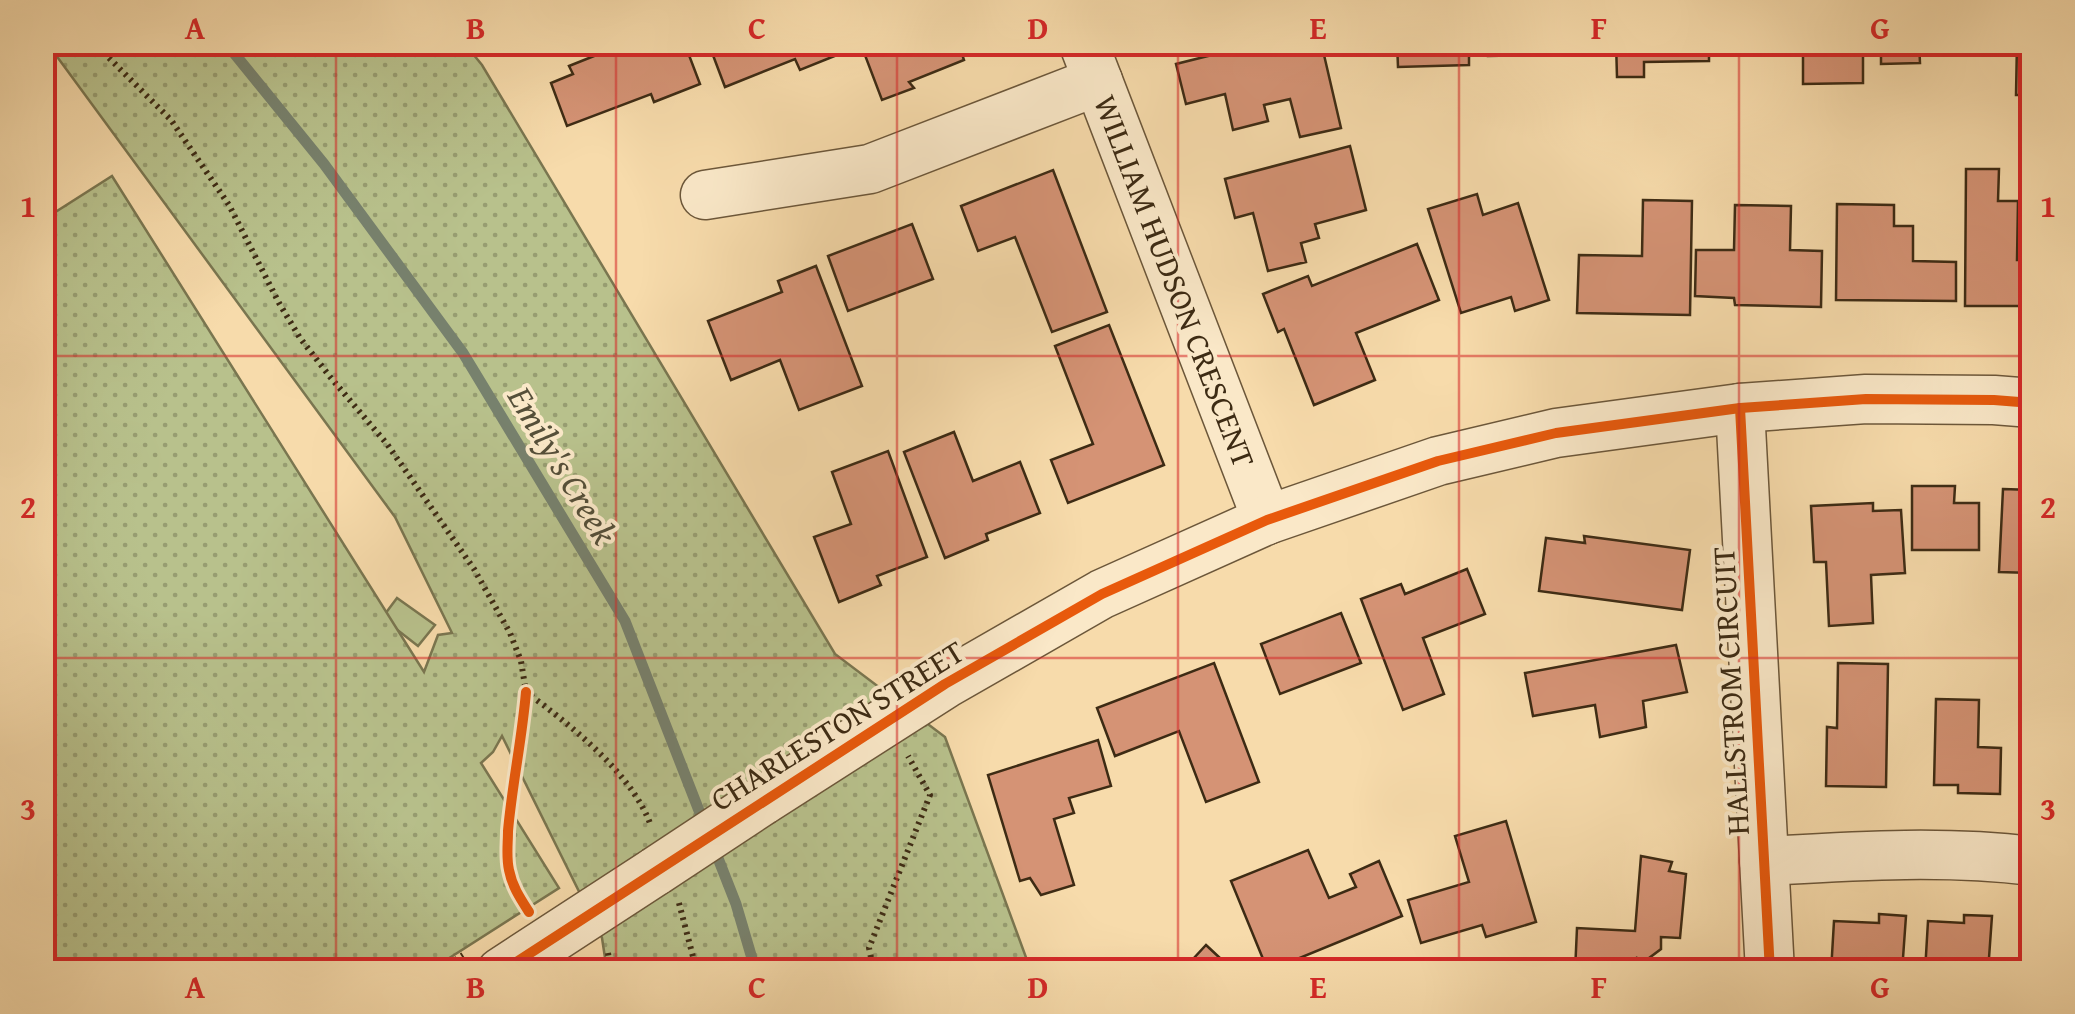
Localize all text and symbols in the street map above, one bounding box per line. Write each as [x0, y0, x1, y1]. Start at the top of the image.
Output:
text: A [185, 4, 206, 51]
text: B [466, 4, 486, 51]
text: C [748, 4, 766, 51]
text: D [1028, 4, 1048, 51]
text: E [1309, 4, 1327, 51]
text: F [1591, 4, 1607, 51]
text: G [1870, 4, 1890, 51]
street label: WILLIAM HUDSON CRESCENT [1082, 88, 1268, 474]
text: 1 [20, 182, 36, 229]
text: 1 [2040, 182, 2056, 229]
water label: Emily's Creek [495, 375, 631, 555]
text: 2 [20, 483, 36, 530]
text: 2 [2040, 483, 2056, 530]
street label: HALLSTROM CIRCUIT [1699, 546, 1761, 836]
street label: CHARLESTON STREET [701, 628, 973, 822]
text: 3 [20, 785, 36, 832]
text: 3 [2040, 785, 2056, 832]
text: A [185, 963, 206, 1010]
text: B [466, 963, 486, 1010]
text: C [748, 963, 766, 1010]
text: D [1028, 963, 1048, 1010]
text: E [1309, 963, 1327, 1010]
text: F [1591, 963, 1607, 1010]
text: G [1870, 963, 1890, 1010]

